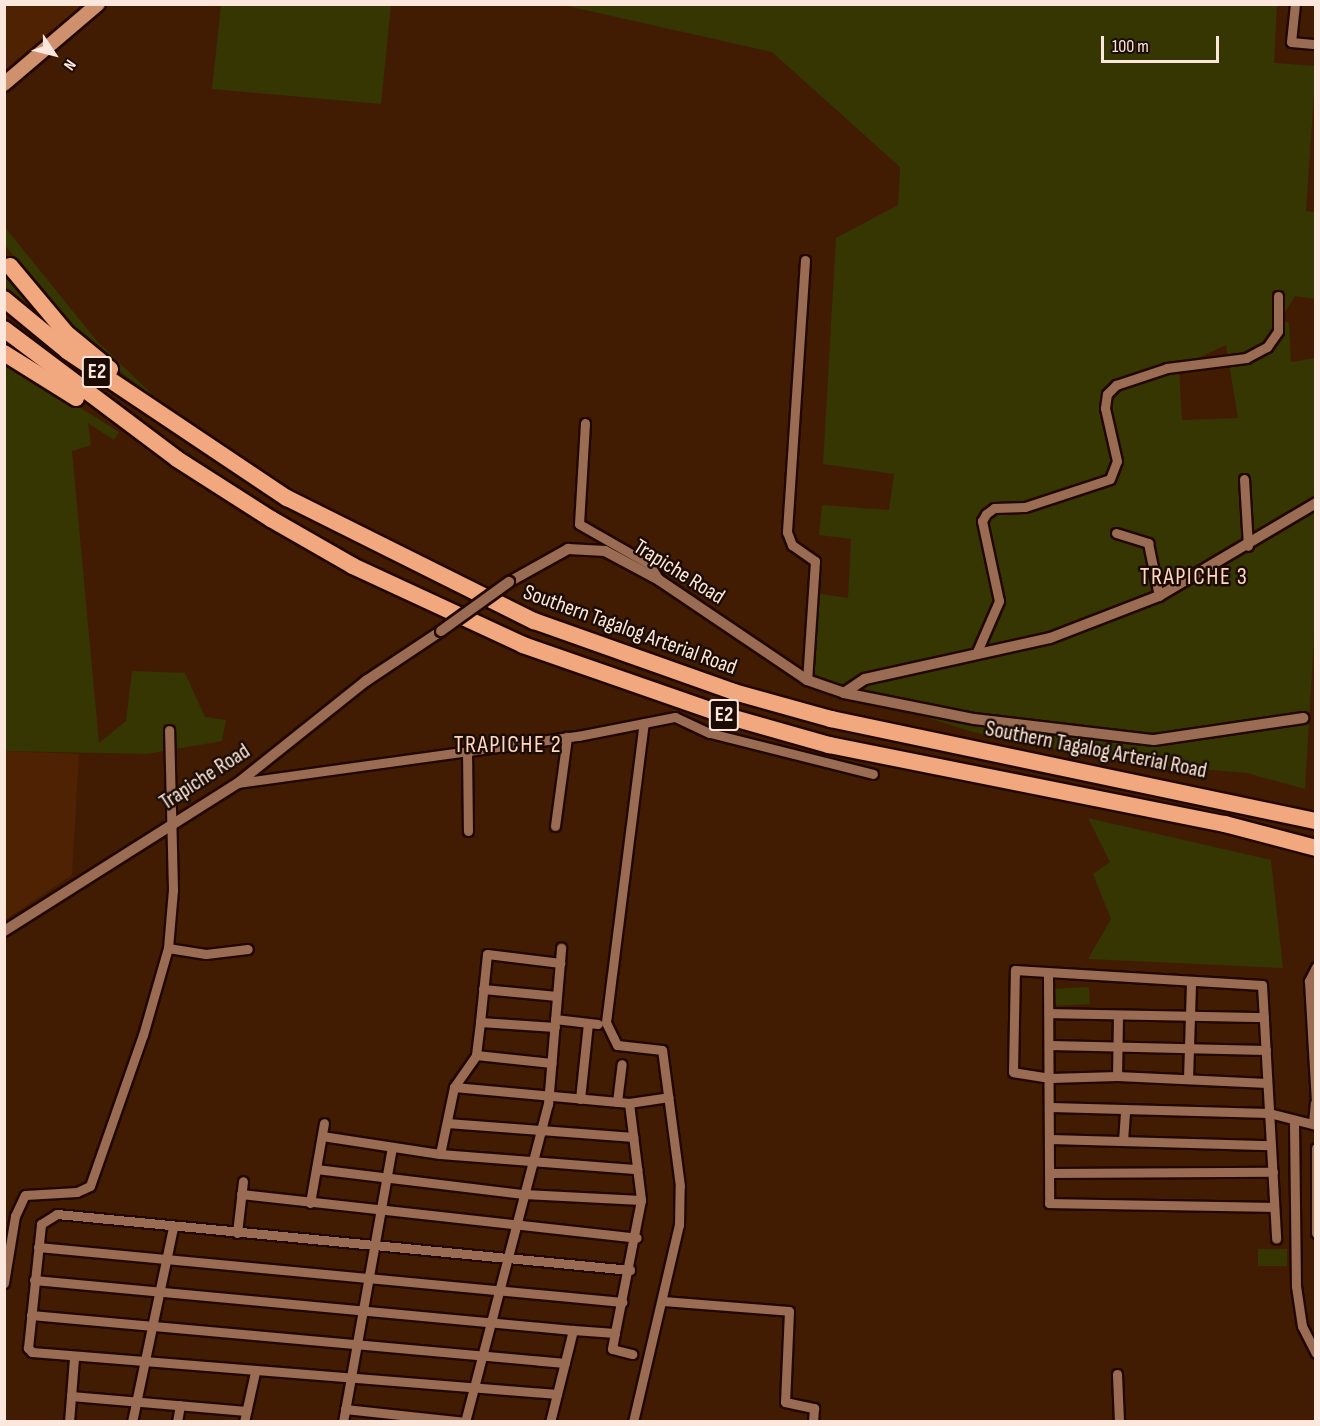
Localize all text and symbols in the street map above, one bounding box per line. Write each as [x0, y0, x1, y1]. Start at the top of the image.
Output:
north arrow [24, 24, 84, 84]
scale bar [1104, 24, 1222, 62]
text: 100 m [1112, 36, 1149, 57]
text: N [59, 56, 79, 74]
road number: E2 [80, 354, 114, 390]
street label: Trapiche Road [629, 534, 729, 610]
district label: TRAPICHE 3 [1140, 563, 1248, 591]
street label: Southern Tagalog Arterial Road [520, 579, 740, 681]
road number: E2 [708, 697, 740, 733]
street label: Southern Tagalog Arterial Road [983, 716, 1209, 784]
district label: TRAPICHE 2 [454, 731, 562, 759]
street label: Trapiche Road [155, 738, 255, 816]

